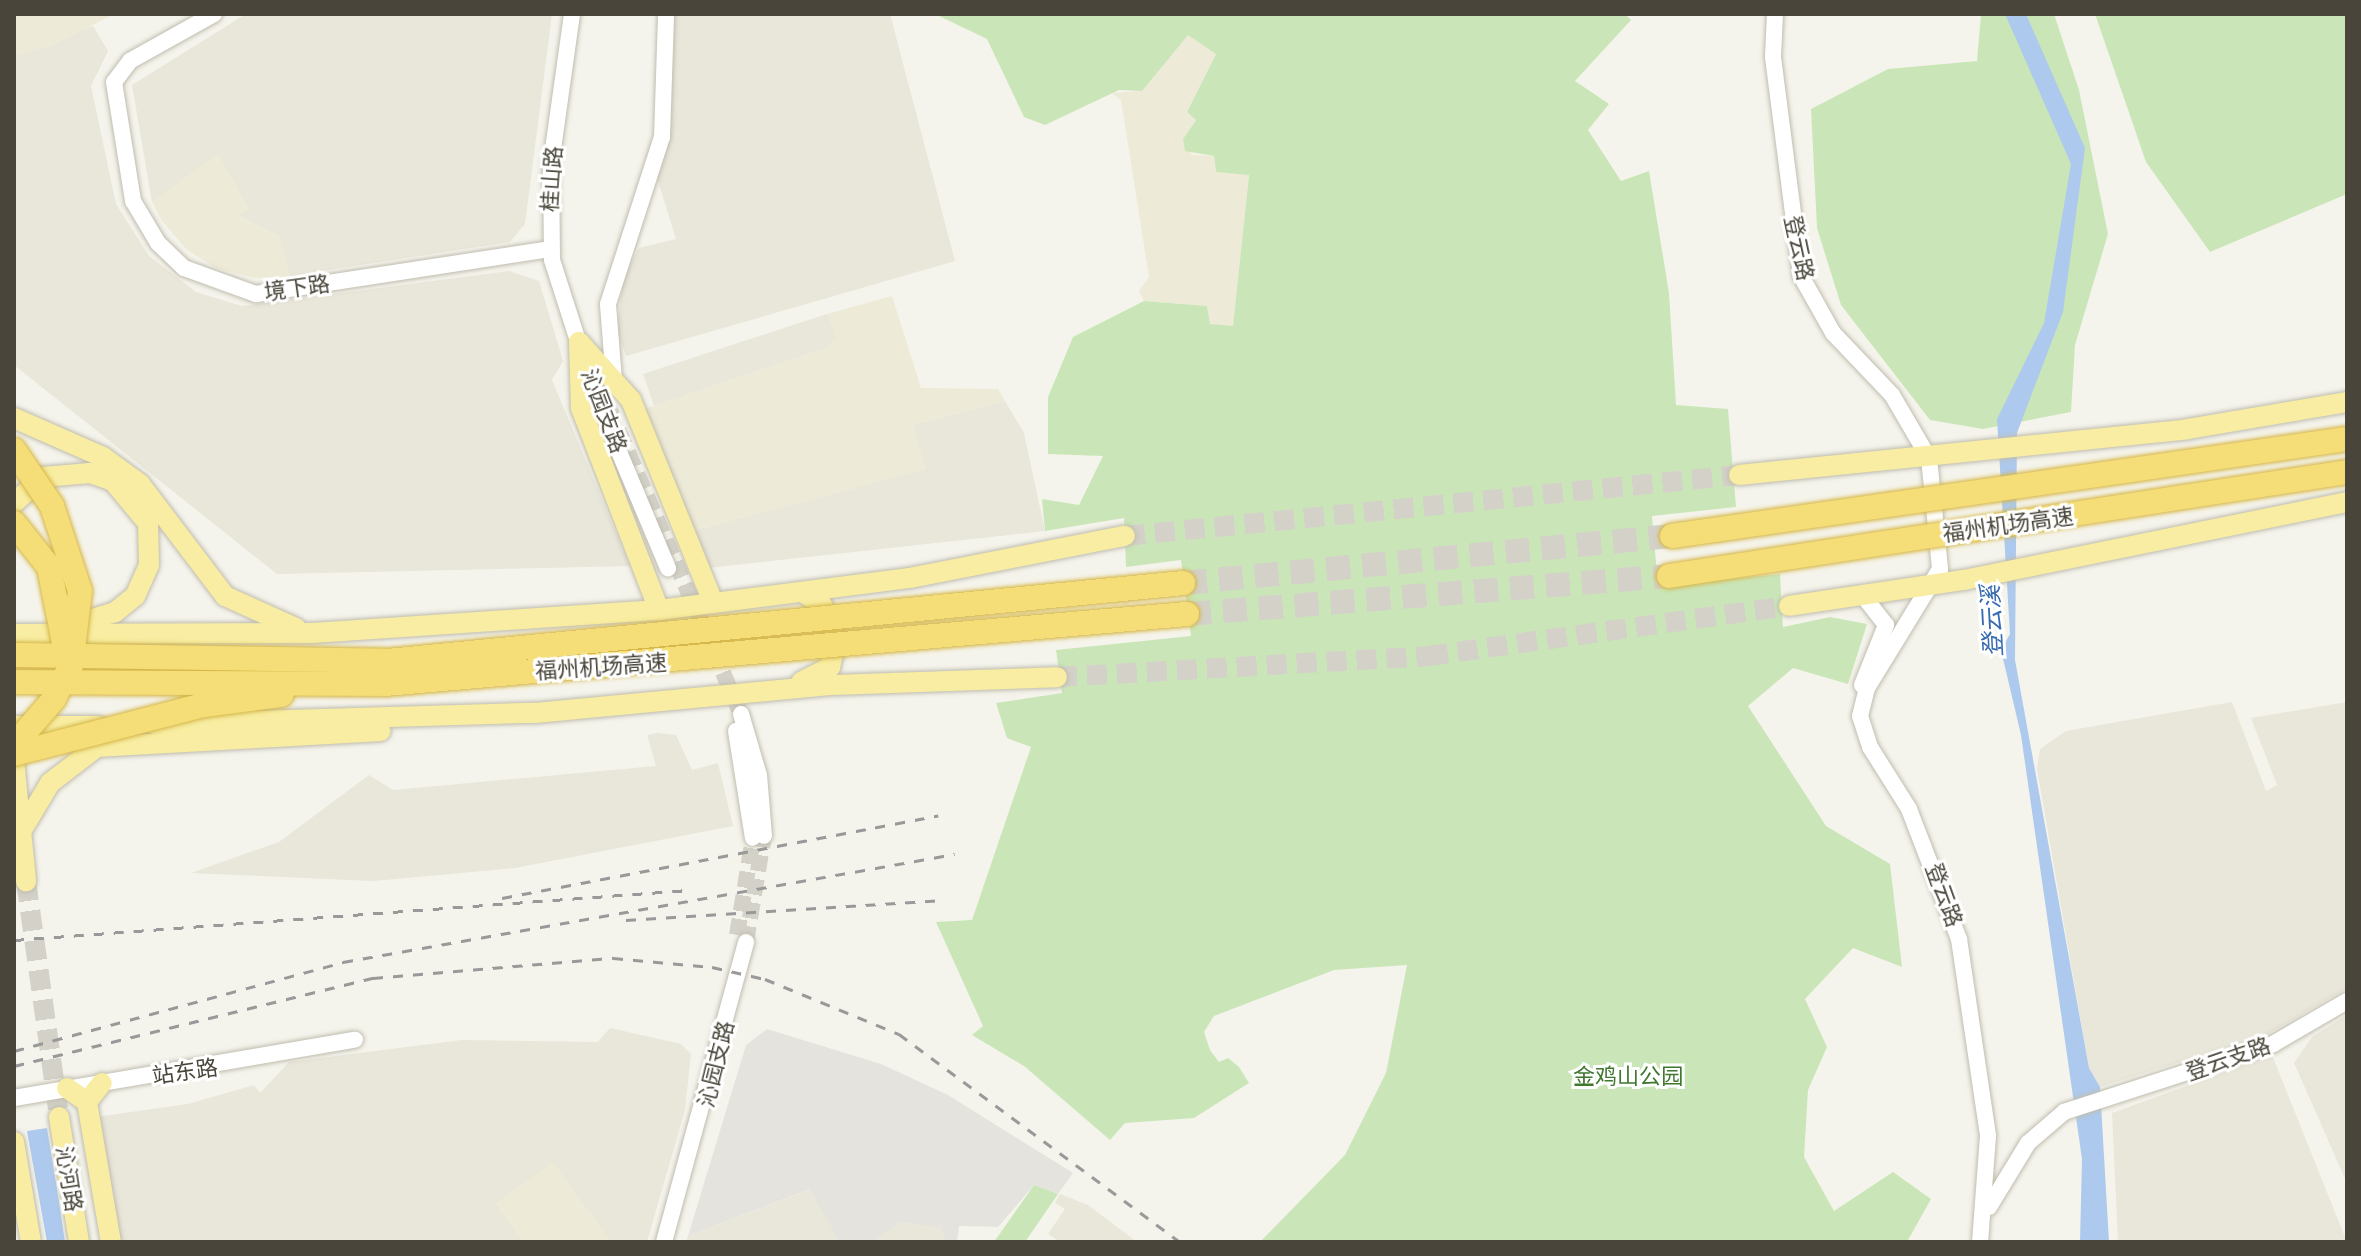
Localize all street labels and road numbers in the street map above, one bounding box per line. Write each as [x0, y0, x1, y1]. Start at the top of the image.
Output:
street label: 桂山路 [537, 145, 567, 213]
street label: 登云路 [1779, 213, 1819, 283]
street label: 境下路 [262, 270, 332, 306]
street label: 沁园支路 [576, 365, 632, 457]
street label: 福州机场高速 [1941, 503, 2075, 547]
street label: 福州机场高速 [534, 649, 668, 685]
street label: 登云路 [1920, 859, 1968, 931]
street label: 沁园支路 [693, 1018, 739, 1110]
street label: 登云支路 [2182, 1032, 2274, 1086]
street label: 站东路 [150, 1054, 220, 1090]
street label: 沁河路 [51, 1144, 87, 1214]

